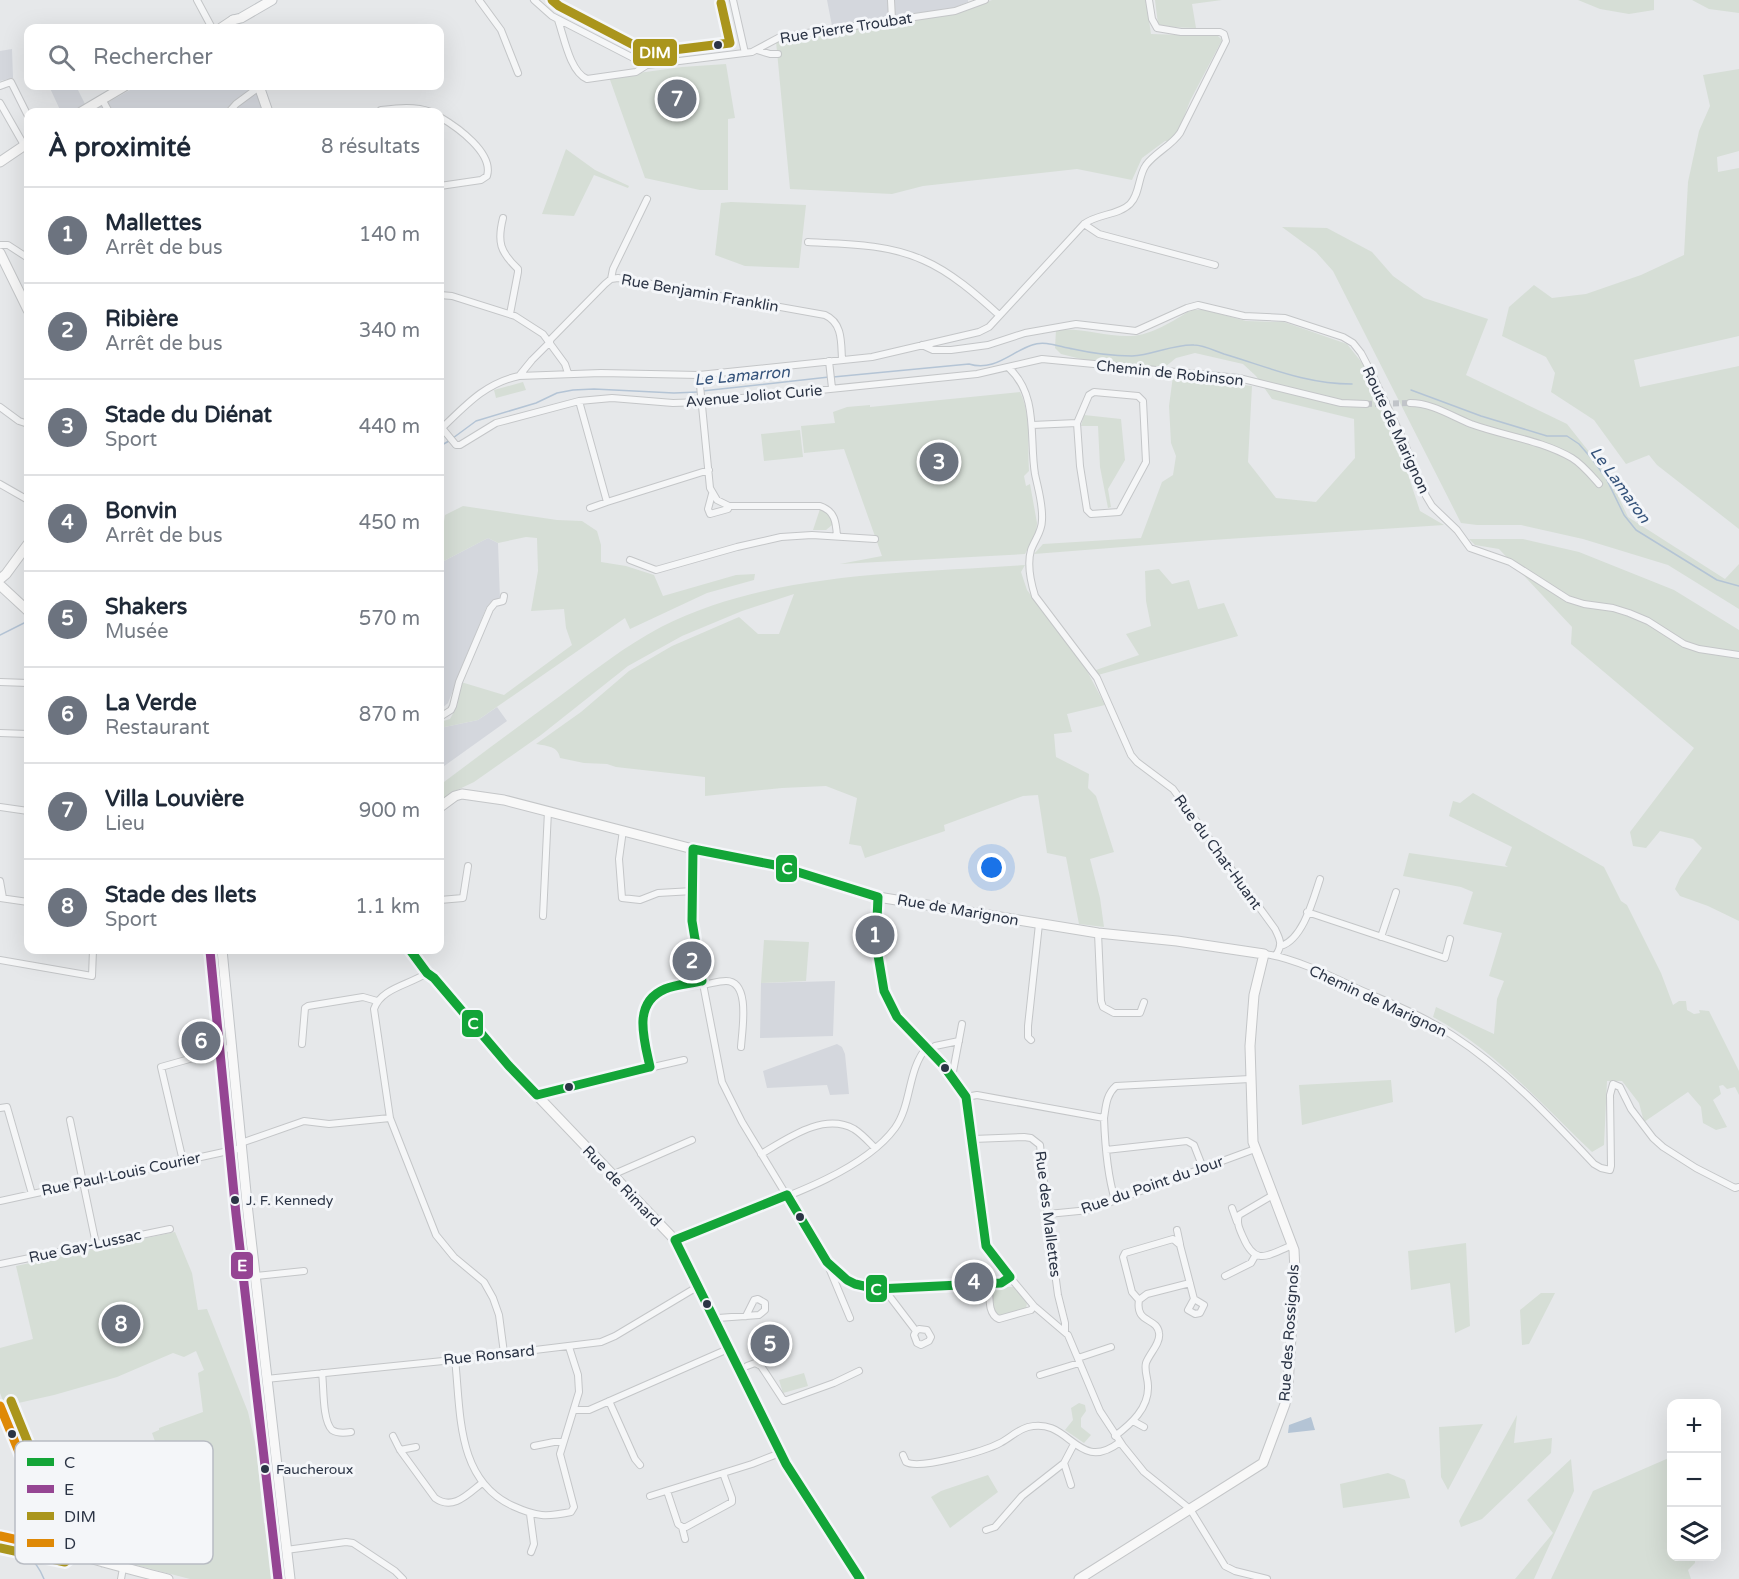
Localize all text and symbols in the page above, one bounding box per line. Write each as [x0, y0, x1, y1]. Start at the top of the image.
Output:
street label: Rue Pierre Troubat [779, 9, 914, 47]
search box [24, 24, 444, 90]
line badge: DIM [632, 38, 678, 67]
unlabelled marker [712, 39, 724, 51]
icon: search [45, 41, 78, 74]
text: DIM [639, 43, 671, 63]
text: Rechercher [93, 44, 213, 70]
pin: 7 [658, 76, 696, 122]
text: À proximité [48, 132, 191, 163]
text: 8 résultats [321, 135, 420, 159]
text: Mallettes [105, 210, 202, 236]
text: 1 [61, 223, 74, 247]
text: 140 m [359, 223, 420, 247]
text: Arrêt de bus [105, 236, 223, 260]
street label: Rue Benjamin Franklin [620, 270, 780, 316]
text: Ribière [105, 306, 179, 332]
text: 2 [61, 319, 74, 343]
text: 340 m [359, 319, 420, 343]
text: Arrêt de bus [105, 332, 223, 356]
street label: Chemin de Robinson [1095, 356, 1245, 390]
water label: Le Lamarron [693, 362, 792, 390]
street label: Route de Marignon [1359, 364, 1433, 496]
street label: Avenue Joliot Curie [685, 381, 823, 411]
text: Stade du Diénat [105, 402, 272, 428]
text: 3 [61, 415, 74, 439]
text: 440 m [359, 415, 420, 439]
text: Sport [105, 428, 157, 452]
pin: 3 [920, 440, 958, 484]
water label: Le Lamaron [1586, 443, 1655, 528]
text: Bonvin [105, 498, 177, 524]
text: 4 [61, 511, 74, 535]
text: 450 m [359, 511, 420, 535]
text: Arrêt de bus [105, 524, 223, 548]
text: Shakers [105, 594, 187, 620]
text: 5 [61, 607, 74, 631]
text: 570 m [359, 607, 420, 631]
text: Musée [105, 620, 168, 644]
text: La Verde [105, 690, 197, 716]
text: 6 [61, 703, 74, 727]
text: 870 m [359, 703, 420, 727]
text: Restaurant [105, 716, 210, 740]
text: Villa Louvière [105, 786, 244, 812]
street label: Rue du Chat-Huant [1170, 791, 1266, 913]
text: 7 [61, 799, 74, 823]
text: 900 m [359, 799, 420, 823]
text: Lieu [105, 812, 145, 836]
your location [977, 853, 1006, 882]
line badge: C [775, 854, 798, 883]
text: C [781, 859, 793, 879]
text: Stade des Ilets [105, 882, 256, 908]
street label: Rue de Marignon [896, 890, 1020, 930]
text: 8 [61, 895, 74, 919]
text: 1.1 km [355, 895, 420, 919]
text: Sport [105, 908, 157, 932]
pin: 1 [856, 912, 894, 958]
pin: 2 [672, 938, 712, 984]
street label: Chemin de Marignon [1306, 961, 1450, 1041]
line badge: C [461, 1009, 484, 1038]
text: C [467, 1014, 479, 1034]
pin: 6 [182, 1018, 220, 1064]
unlabelled marker [939, 1062, 951, 1074]
unlabelled marker [563, 1081, 575, 1093]
street label: Rue de Rimard [579, 1142, 665, 1230]
street label: Rue Paul-Louis Courier [40, 1148, 202, 1200]
street label: Rue des Mallettes [1031, 1150, 1065, 1278]
street label: Rue du Point du Jour [1078, 1152, 1226, 1218]
place label: J. F. Kennedy [246, 1192, 334, 1209]
marker: J. F. Kennedy [229, 1194, 241, 1206]
unlabelled marker [794, 1211, 806, 1223]
street label: Rue Gay-Lussac [27, 1225, 143, 1267]
line badge: E [230, 1251, 254, 1280]
text: E [237, 1256, 247, 1276]
pin: 4 [954, 1260, 994, 1304]
street label: Rue des Rossignols [1275, 1264, 1303, 1402]
line badge: C [865, 1274, 888, 1303]
text: C [870, 1280, 882, 1300]
unlabelled marker [701, 1298, 713, 1310]
pin: 8 [102, 1302, 140, 1346]
pin: 5 [750, 1322, 790, 1366]
street label: Rue Ronsard [442, 1341, 536, 1369]
map controls [1667, 1399, 1721, 1561]
button: + [1667, 1399, 1721, 1453]
unlabelled marker [6, 1428, 18, 1440]
legend [15, 1441, 213, 1564]
text: C [64, 1453, 75, 1473]
button: − [1667, 1453, 1721, 1507]
place label: Faucheroux [276, 1461, 353, 1478]
marker: Faucheroux [259, 1463, 271, 1475]
text: E [64, 1480, 74, 1500]
text: DIM [64, 1507, 96, 1527]
button: layers [1667, 1507, 1721, 1561]
text: D [64, 1534, 76, 1554]

